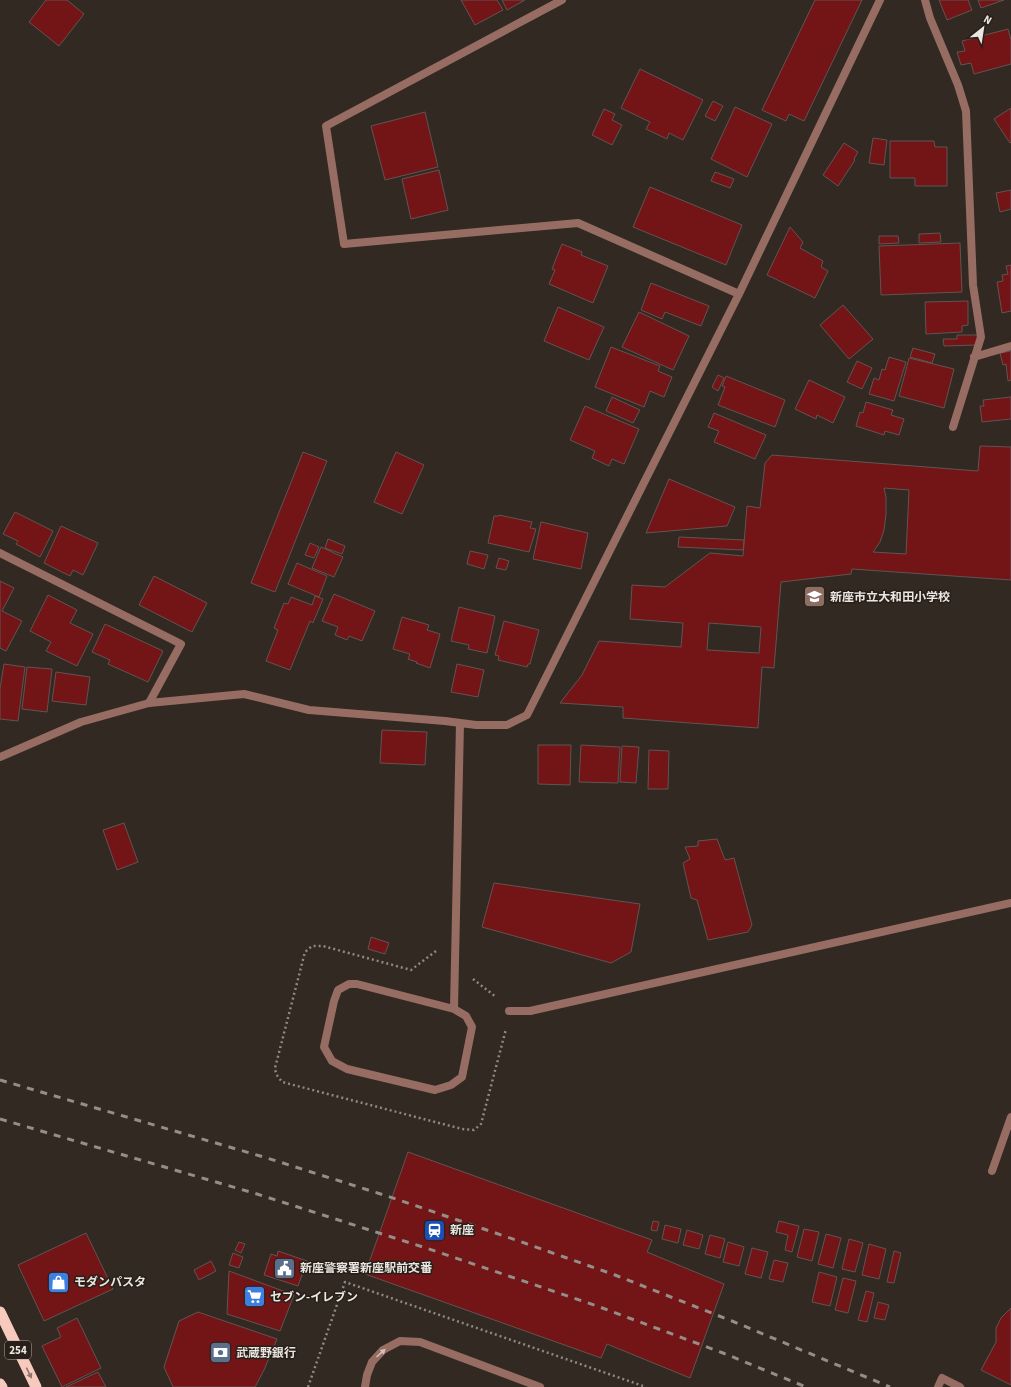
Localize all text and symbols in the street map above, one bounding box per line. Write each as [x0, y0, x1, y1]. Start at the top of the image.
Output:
north arrow [963, 8, 1003, 48]
text: N [981, 11, 995, 28]
school or university icon: 新座市立大和田小学校 [801, 584, 827, 610]
place label: 新座市立大和田小学校 [830, 589, 950, 606]
station icon: 新座 [422, 1217, 448, 1243]
place label: 新座 [450, 1222, 474, 1239]
public building icon: 新座警察署新座駅前交番 [272, 1255, 298, 1281]
place label: 新座警察署新座駅前交番 [300, 1260, 433, 1277]
shop icon: モダンパスタ [45, 1269, 71, 1295]
place label: モダンパスタ [74, 1274, 146, 1291]
supermarket icon: セブン-イレブン [241, 1284, 267, 1310]
place label: セブン-イレブン [270, 1289, 358, 1306]
bank icon: 武蔵野銀行 [207, 1340, 233, 1366]
road number: 254 [5, 1341, 31, 1359]
place label: 武蔵野銀行 [236, 1345, 296, 1362]
one-way arrow [376, 1348, 386, 1358]
one-way arrow [26, 1367, 32, 1378]

